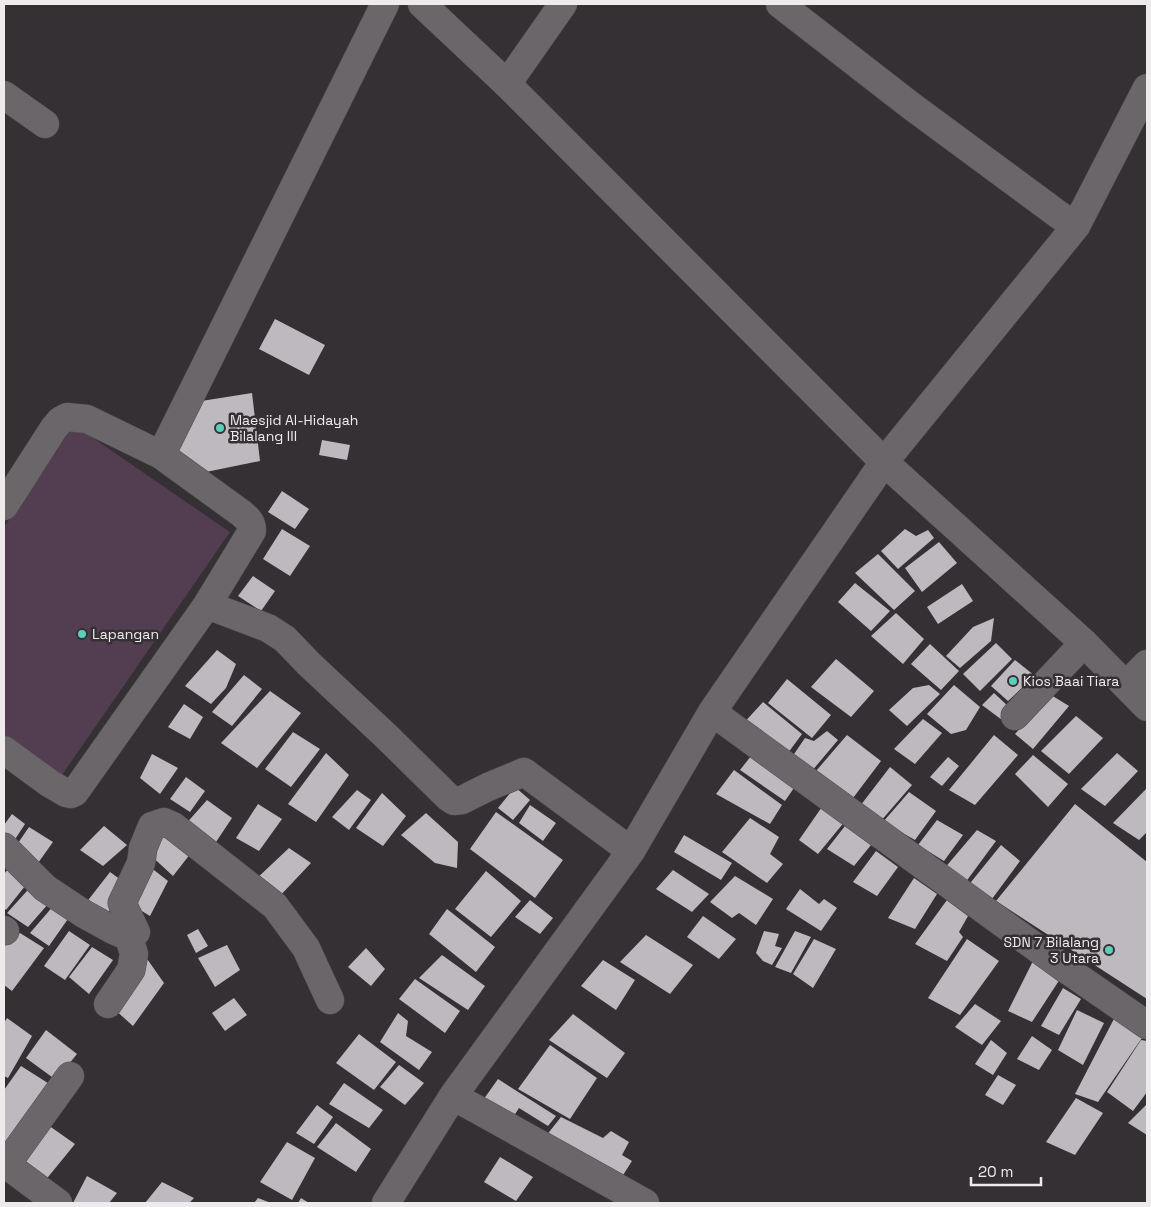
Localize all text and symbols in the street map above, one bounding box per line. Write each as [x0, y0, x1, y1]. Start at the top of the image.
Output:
place label: Maesjid Al-Hidayah Bilalang III [230, 411, 358, 445]
marker: Maesjid Al-Hidayah Bilalang III [214, 422, 226, 434]
place label: Lapangan [92, 625, 159, 643]
marker: Lapangan [76, 628, 88, 640]
place label: Kios Baai Tiara [1023, 672, 1119, 690]
marker: Kios Baai Tiara [1007, 675, 1019, 687]
place label: SDN 7 Bilalang 3 Utara [1004, 933, 1099, 967]
marker: SDN 7 Bilalang 3 Utara [1103, 944, 1115, 956]
scale bar [971, 1154, 1041, 1186]
text: 20 m [978, 1162, 1013, 1181]

